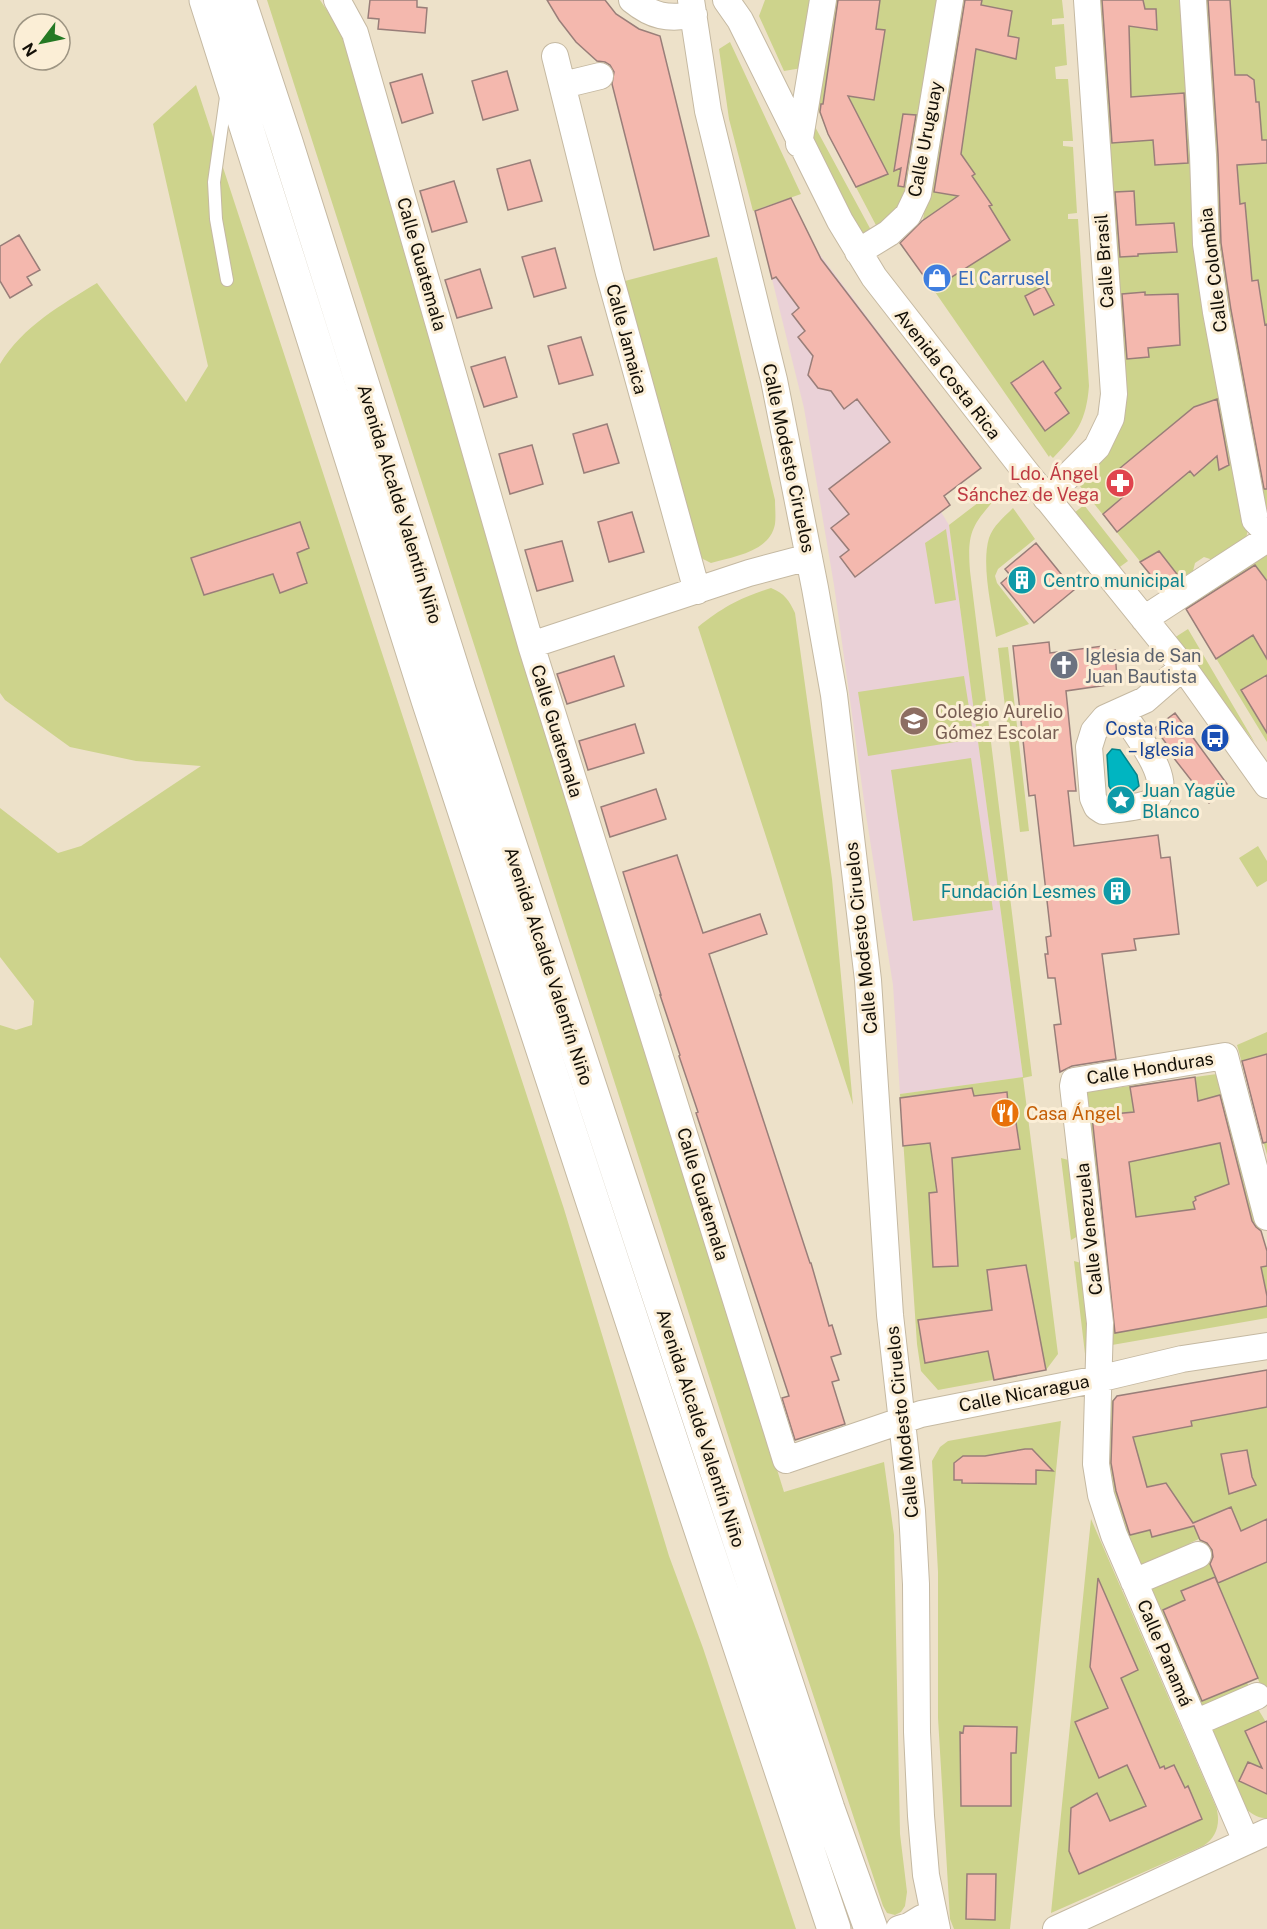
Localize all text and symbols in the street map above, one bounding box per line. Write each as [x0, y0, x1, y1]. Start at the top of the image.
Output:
north arrow [12, 12, 72, 72]
text: N [18, 39, 41, 60]
street label: Calle Uruguay [903, 79, 947, 199]
street label: Calle Guatemala [393, 195, 451, 333]
street label: Calle Colombia [1195, 207, 1231, 333]
street label: Calle Brasil [1090, 213, 1118, 309]
shop icon: El Carrusel [921, 262, 953, 294]
place label: El Carrusel [958, 268, 1050, 289]
street label: Calle Jamaica [602, 282, 652, 396]
street label: Avenida Costa Rica [891, 305, 1005, 443]
street label: Calle Modesto Ciruelos [759, 362, 819, 554]
street label: Avenida Alcalde Valentín Niño [354, 382, 446, 626]
place label: Ldo. Ángel Sánchez de Vega [957, 462, 1099, 505]
pharmacy icon: Ldo. Ángel Sánchez de Vega [1104, 467, 1136, 499]
building icon: Centro municipal [1006, 564, 1038, 596]
place label: Centro municipal [1043, 570, 1185, 591]
place label: Iglesia de San Juan Bautista [1085, 645, 1202, 687]
church icon: Iglesia de San Juan Bautista [1048, 649, 1080, 681]
street label: Calle Guatemala [527, 662, 587, 800]
place label: Colegio Aurelio Gómez Escolar [935, 701, 1063, 743]
school or university icon: Colegio Aurelio Gómez Escolar [898, 705, 930, 737]
place label: Costa Rica – Iglesia [1105, 718, 1194, 760]
bus stop icon: Costa Rica – Iglesia [1199, 722, 1231, 754]
place label: Juan Yagüe Blanco [1142, 780, 1235, 822]
place icon: Juan Yagüe Blanco [1105, 784, 1137, 816]
street label: Calle Modesto Ciruelos [840, 841, 882, 1035]
street label: Avenida Alcalde Valentín Niño [500, 844, 598, 1088]
building icon: Fundación Lesmes [1101, 875, 1133, 907]
place label: Fundación Lesmes [941, 881, 1096, 902]
street label: Calle Honduras [1085, 1048, 1215, 1088]
restaurant icon: Casa Ángel [989, 1097, 1021, 1129]
place label: Casa Ángel [1026, 1102, 1121, 1124]
street label: Calle Guatemala [673, 1125, 733, 1263]
street label: Calle Venezuela [1072, 1162, 1106, 1296]
street label: Avenida Alcalde Valentín Niño [652, 1306, 750, 1550]
street label: Calle Modesto Ciruelos [881, 1325, 923, 1519]
street label: Calle Nicaragua [957, 1370, 1091, 1416]
street label: Calle Panamá [1133, 1596, 1197, 1710]

